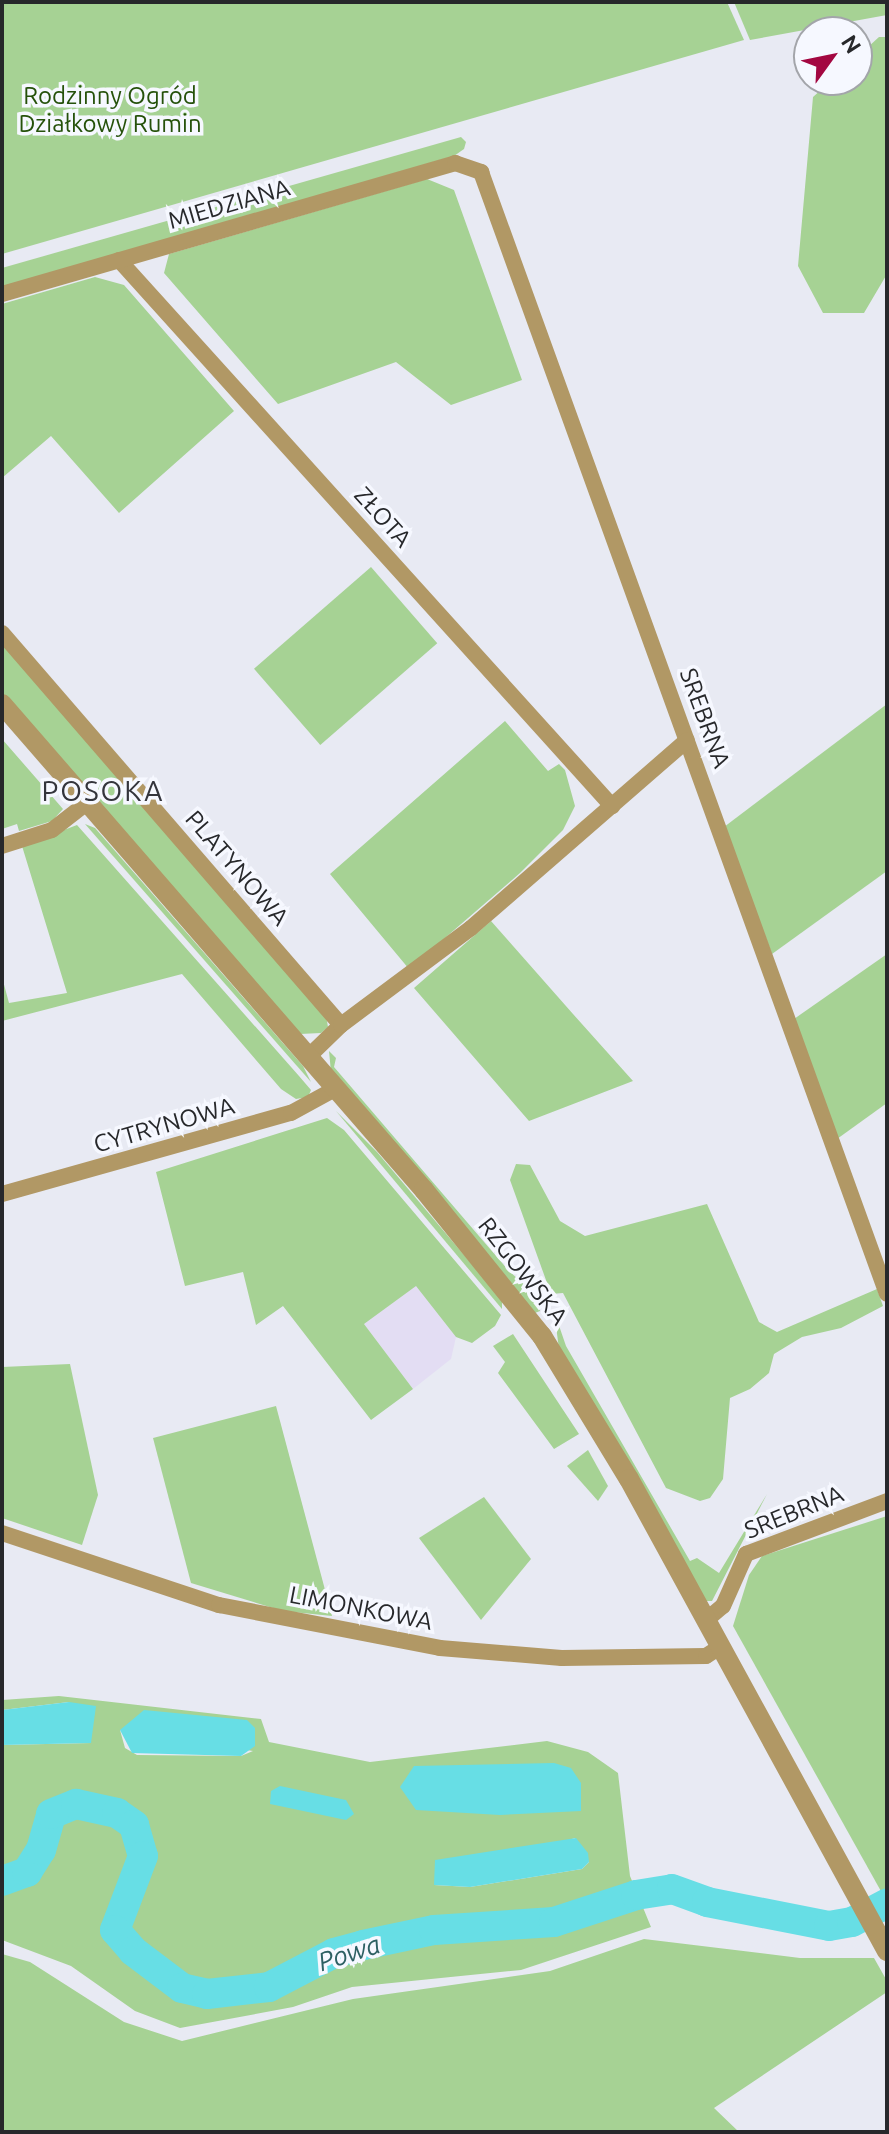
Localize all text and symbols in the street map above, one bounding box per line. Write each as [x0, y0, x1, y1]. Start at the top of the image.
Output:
north arrow [793, 16, 873, 96]
text: N [837, 30, 867, 57]
park label: Rodzinny Ogród Działkowy Rumin [18, 82, 202, 138]
street label: MIEDZIANA [165, 173, 293, 235]
street label: ZŁOTA [348, 481, 418, 553]
street label: SREBRNA [674, 664, 736, 772]
district label: POSOKA [41, 774, 165, 808]
street label: PLATYNOWA [179, 805, 295, 931]
street label: CYTRYNOWA [90, 1091, 238, 1159]
street label: RZGOWSKA [472, 1211, 574, 1331]
street label: SREBRNA [740, 1479, 848, 1545]
street label: LIMONKOWA [287, 1580, 435, 1636]
water label: Powa [314, 1928, 384, 1978]

